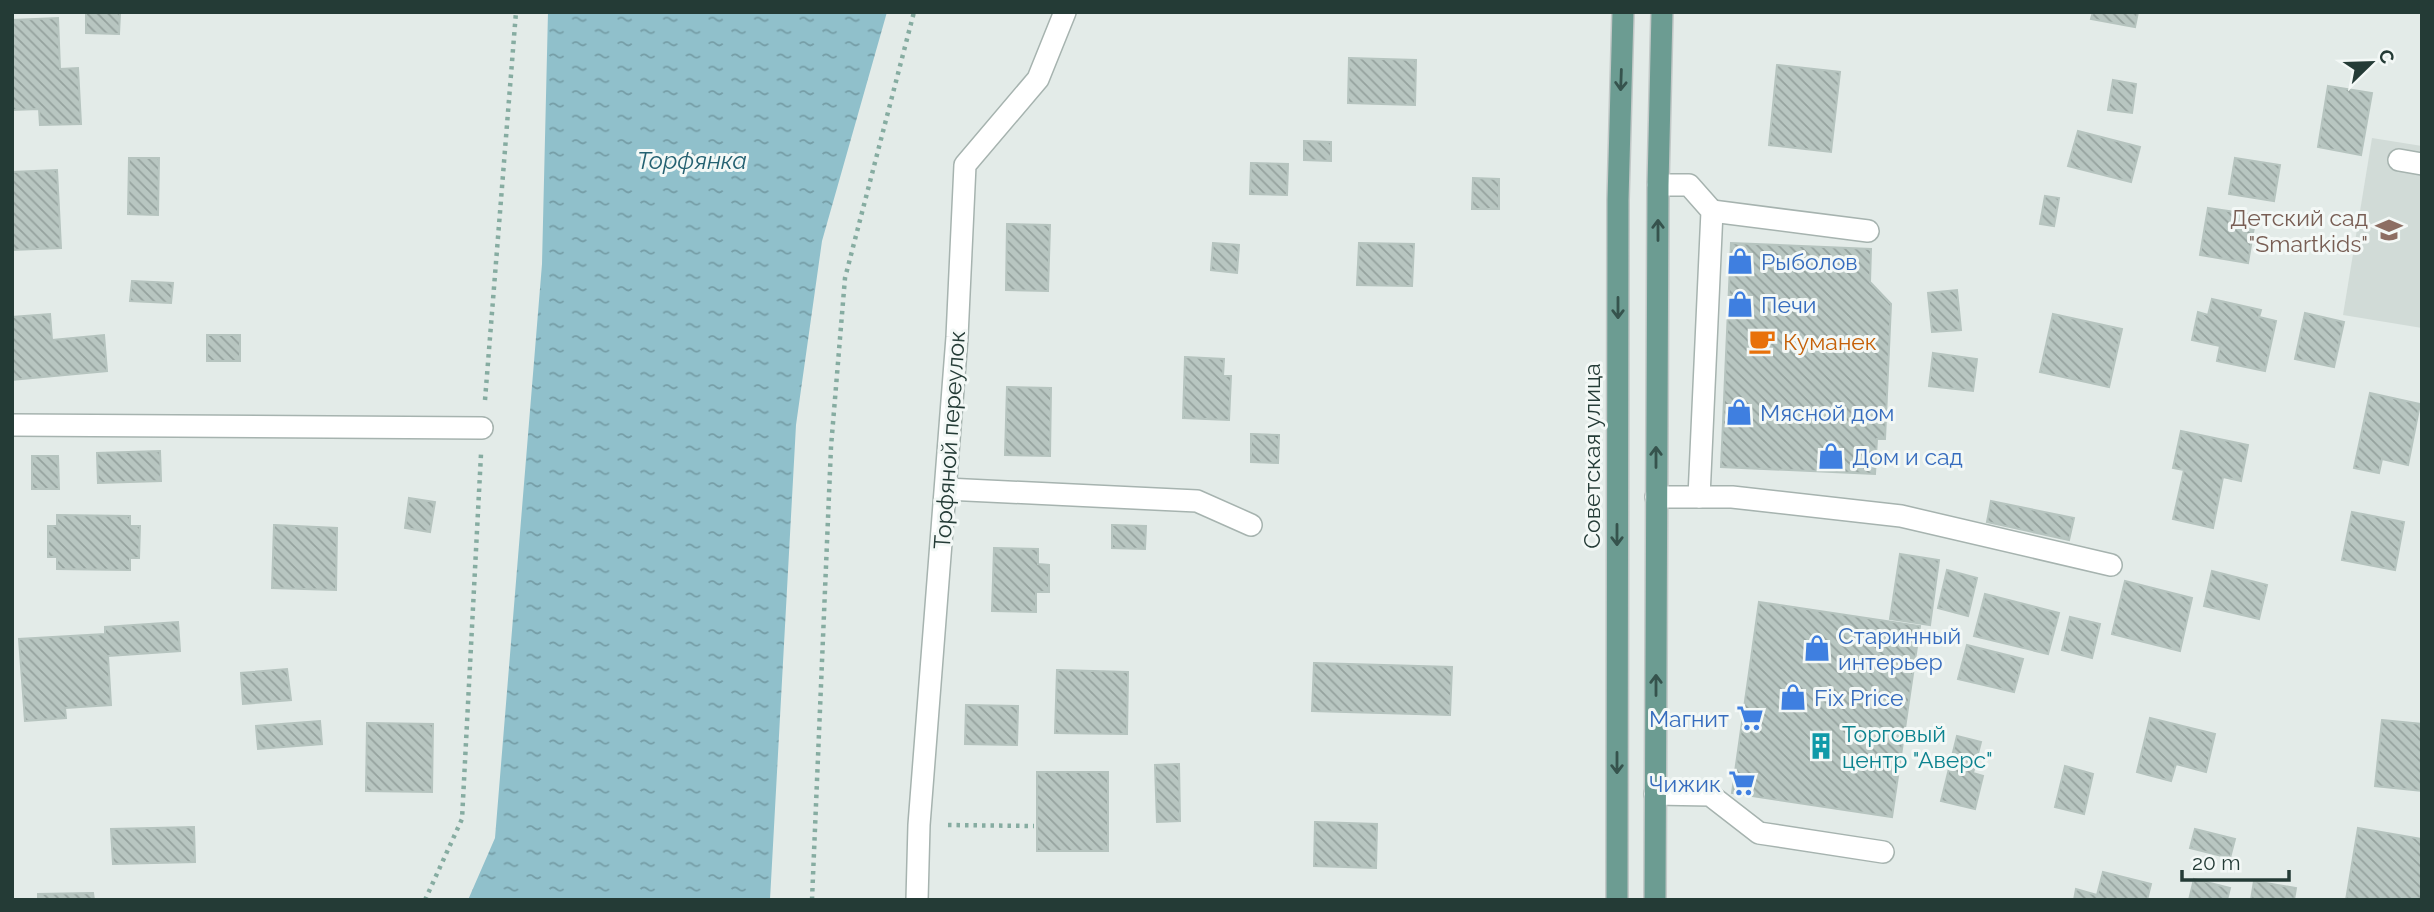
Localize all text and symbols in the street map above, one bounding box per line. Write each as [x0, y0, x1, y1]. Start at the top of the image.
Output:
north arrow [2336, 28, 2406, 98]
text: С [2374, 46, 2399, 67]
one-way arrow [1614, 69, 1628, 92]
water label: Торфянка [637, 146, 747, 175]
place label: Детский сад "Smartkids" [2230, 204, 2368, 257]
school or university icon: Детский сад "Smartkids" [2374, 215, 2404, 245]
one-way arrow [1651, 218, 1665, 241]
shop icon: Рыболов [1725, 246, 1755, 276]
place label: Рыболов [1761, 248, 1858, 275]
shop icon: Печи [1725, 289, 1755, 319]
place label: Печи [1761, 291, 1816, 318]
one-way arrow [1611, 296, 1625, 319]
cafe icon: Куманек [1747, 326, 1777, 356]
place label: Куманек [1783, 328, 1877, 355]
street label: Торфяной переулок [928, 330, 970, 550]
street label: Советская улица [1578, 363, 1605, 549]
shop icon: Мясной дом [1724, 397, 1754, 427]
place label: Мясной дом [1760, 399, 1894, 426]
shop icon: Дом и сад [1816, 441, 1846, 471]
place label: Дом и сад [1852, 443, 1963, 470]
one-way arrow [1649, 446, 1663, 469]
one-way arrow [1610, 524, 1624, 547]
place label: Старинный интерьер [1838, 622, 1961, 675]
shop icon: Старинный интерьер [1802, 633, 1832, 663]
one-way arrow [1649, 673, 1662, 696]
shop icon: Fix Price [1778, 682, 1808, 712]
place label: Fix Price [1814, 684, 1903, 711]
supermarket icon: Магнит [1735, 703, 1765, 733]
place label: Магнит [1649, 705, 1729, 732]
place label: Торговый центр "Аверс" [1842, 720, 1993, 773]
building icon: Торговый центр "Аверс" [1806, 731, 1836, 761]
one-way arrow [1610, 751, 1624, 774]
supermarket icon: Чижик [1727, 768, 1757, 798]
place label: Чижик [1649, 770, 1721, 797]
scale bar [2182, 838, 2289, 882]
text: 20 m [2192, 850, 2240, 875]

